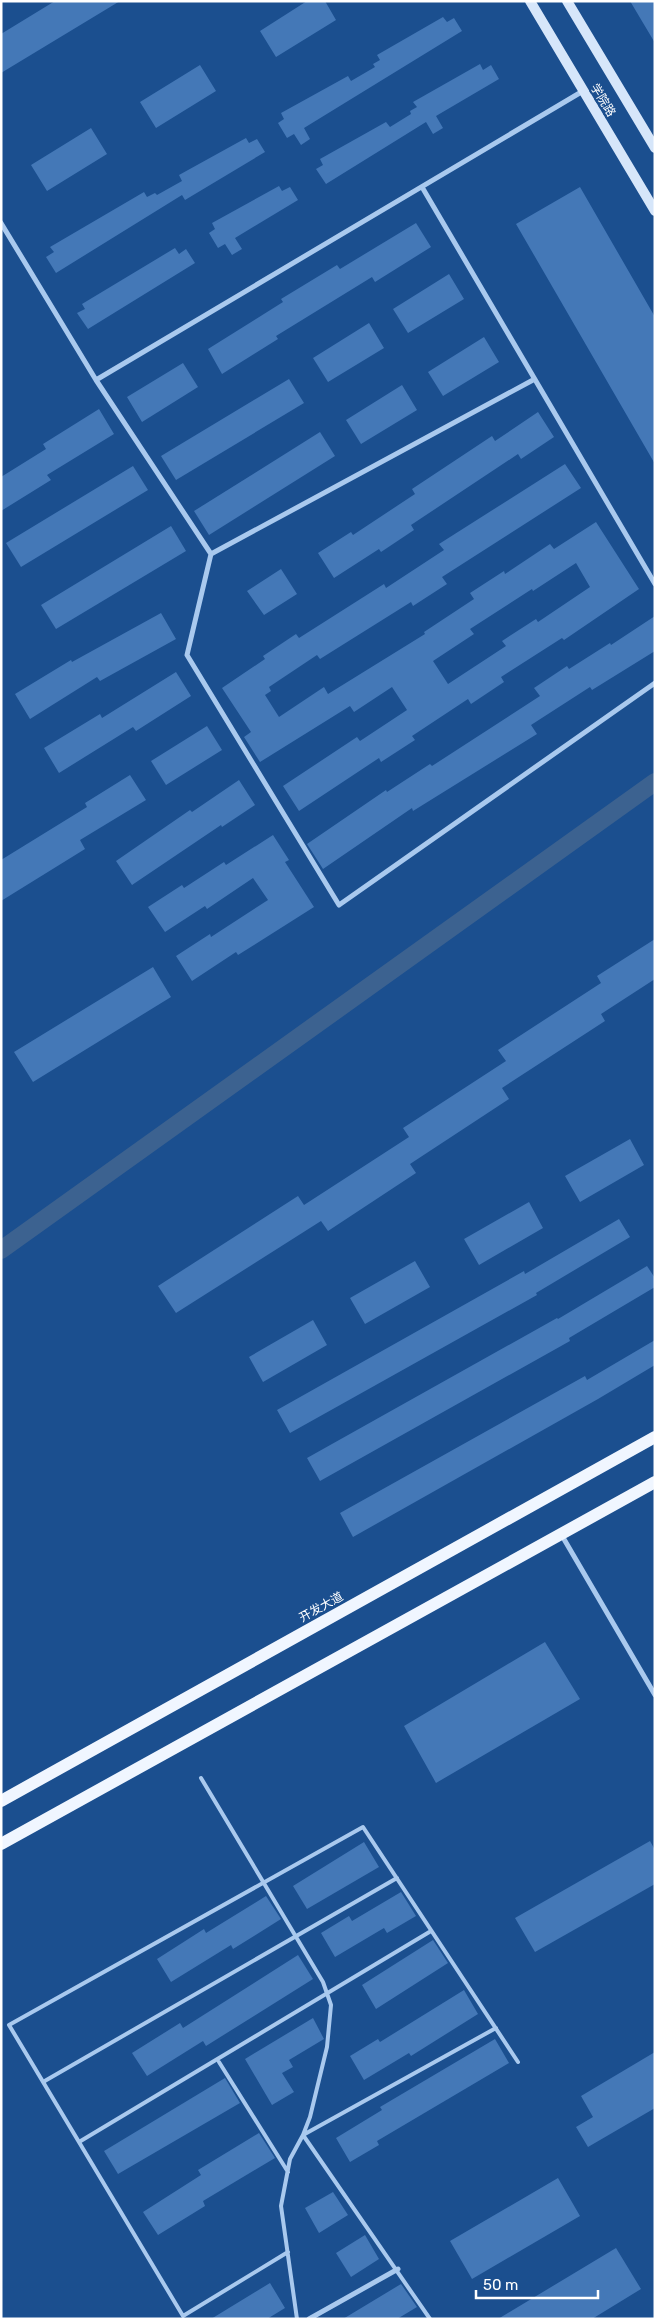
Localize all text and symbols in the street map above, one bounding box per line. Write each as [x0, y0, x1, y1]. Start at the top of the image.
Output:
street label: 学院路 [588, 81, 618, 119]
street label: 开发大道 [297, 1589, 345, 1625]
scale bar [476, 2268, 598, 2300]
text: 50 m [483, 2276, 518, 2294]

